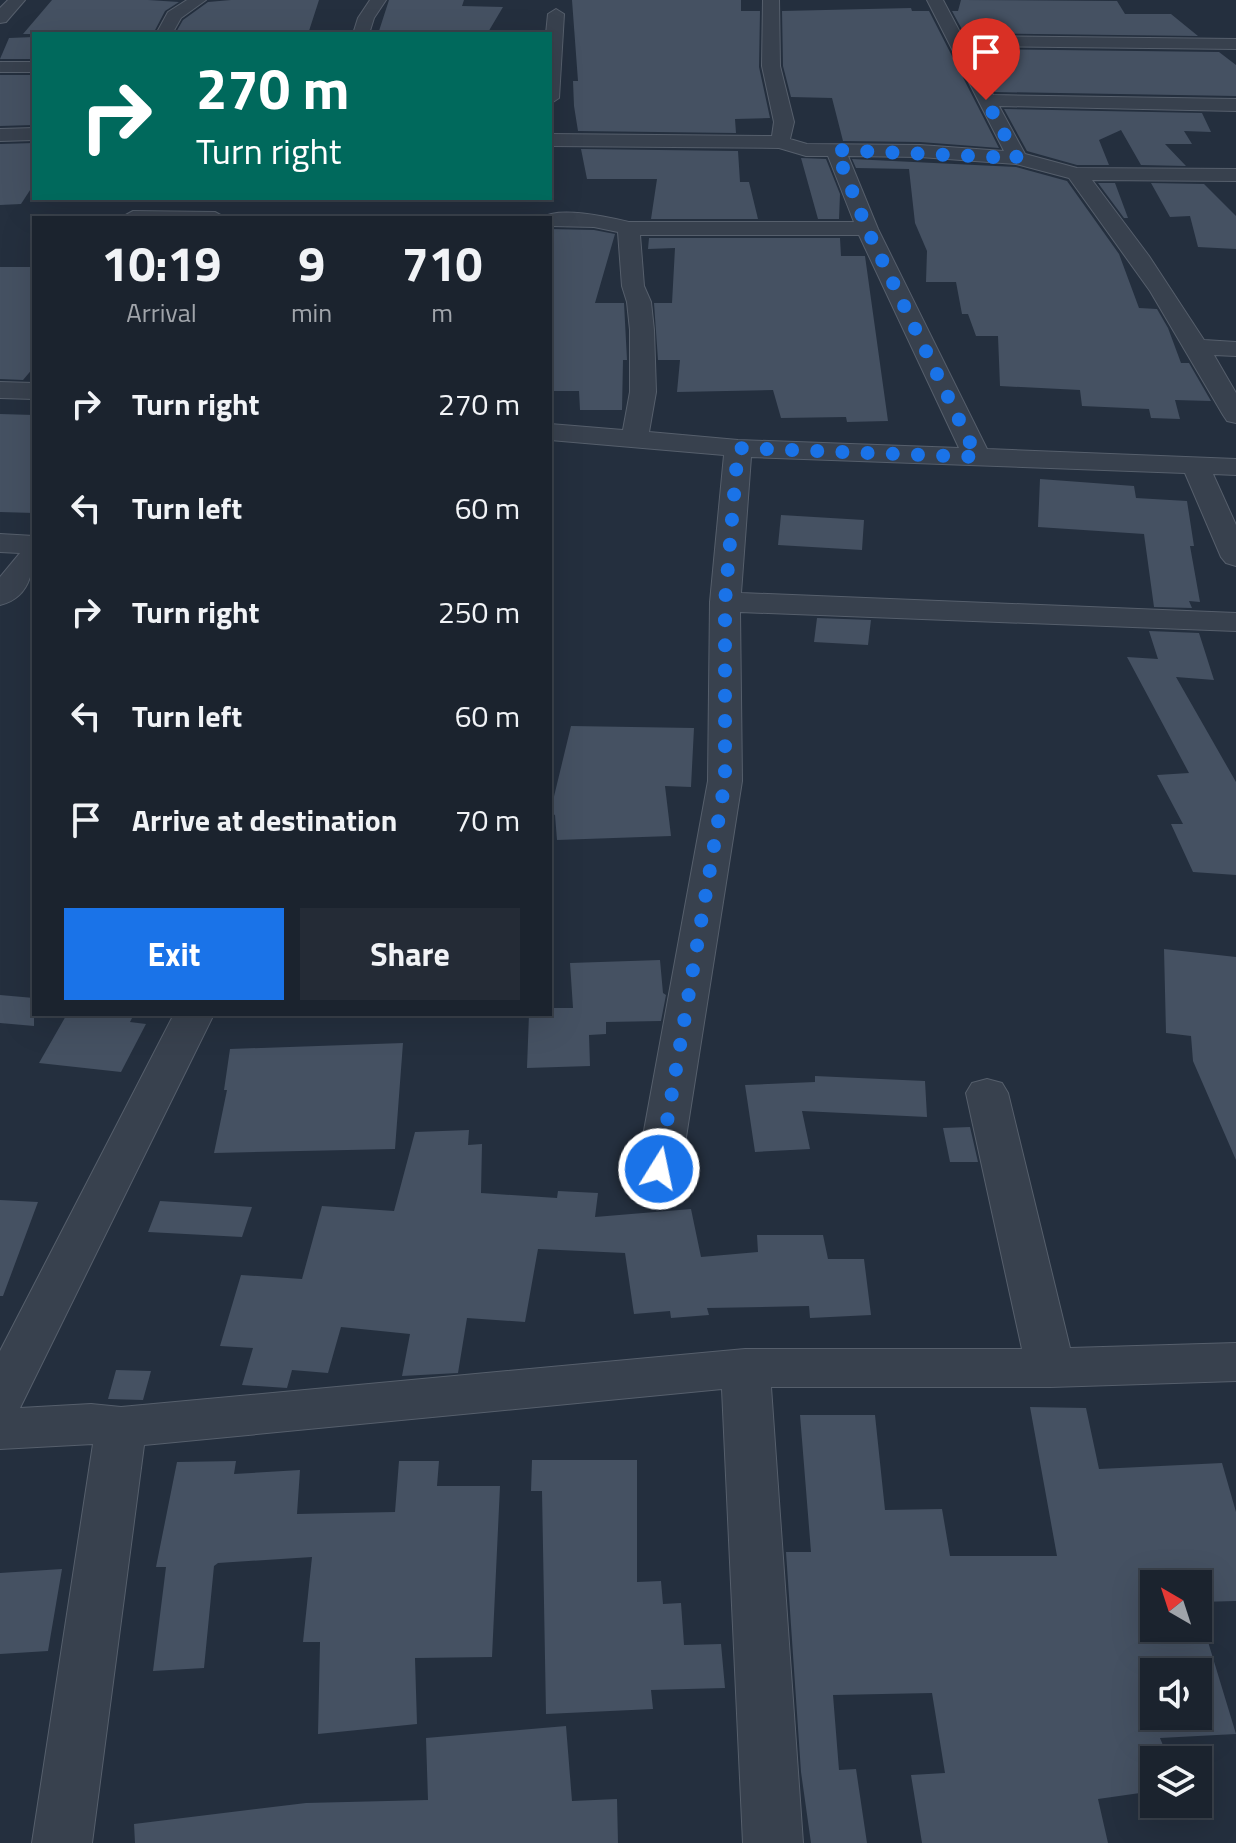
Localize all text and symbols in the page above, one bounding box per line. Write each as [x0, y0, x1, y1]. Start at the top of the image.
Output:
pin [952, 18, 1020, 100]
icon: arrive [964, 30, 1008, 74]
text: 270 m [196, 46, 349, 131]
icon: right [64, 64, 168, 168]
text: Turn right [196, 123, 341, 178]
text: 10:19 [102, 227, 221, 300]
text: 9 [298, 227, 325, 300]
text: 710 [402, 227, 482, 300]
text: Arrival [126, 293, 197, 332]
text: min [291, 293, 332, 332]
text: m [431, 293, 453, 332]
text: Turn right [132, 381, 260, 427]
text: 270 m [438, 381, 520, 427]
icon: right [64, 382, 108, 426]
text: Turn left [132, 485, 242, 531]
text: 60 m [455, 485, 520, 531]
icon: left [64, 486, 108, 530]
text: Turn right [132, 589, 260, 635]
text: 250 m [438, 589, 520, 635]
icon: right [64, 590, 108, 634]
text: Turn left [132, 693, 242, 739]
text: 60 m [455, 693, 520, 739]
icon: left [64, 694, 108, 738]
text: Arrive at destination [132, 797, 397, 843]
text: 70 m [455, 797, 520, 843]
icon: arrive [64, 798, 108, 842]
button: Exit [64, 908, 284, 1000]
button: Share [300, 908, 520, 1000]
position arrow [617, 1127, 701, 1211]
north arrow [1140, 1570, 1212, 1642]
map controls [1140, 1570, 1212, 1818]
button: sound [1140, 1658, 1212, 1730]
button: layers [1140, 1746, 1212, 1818]

